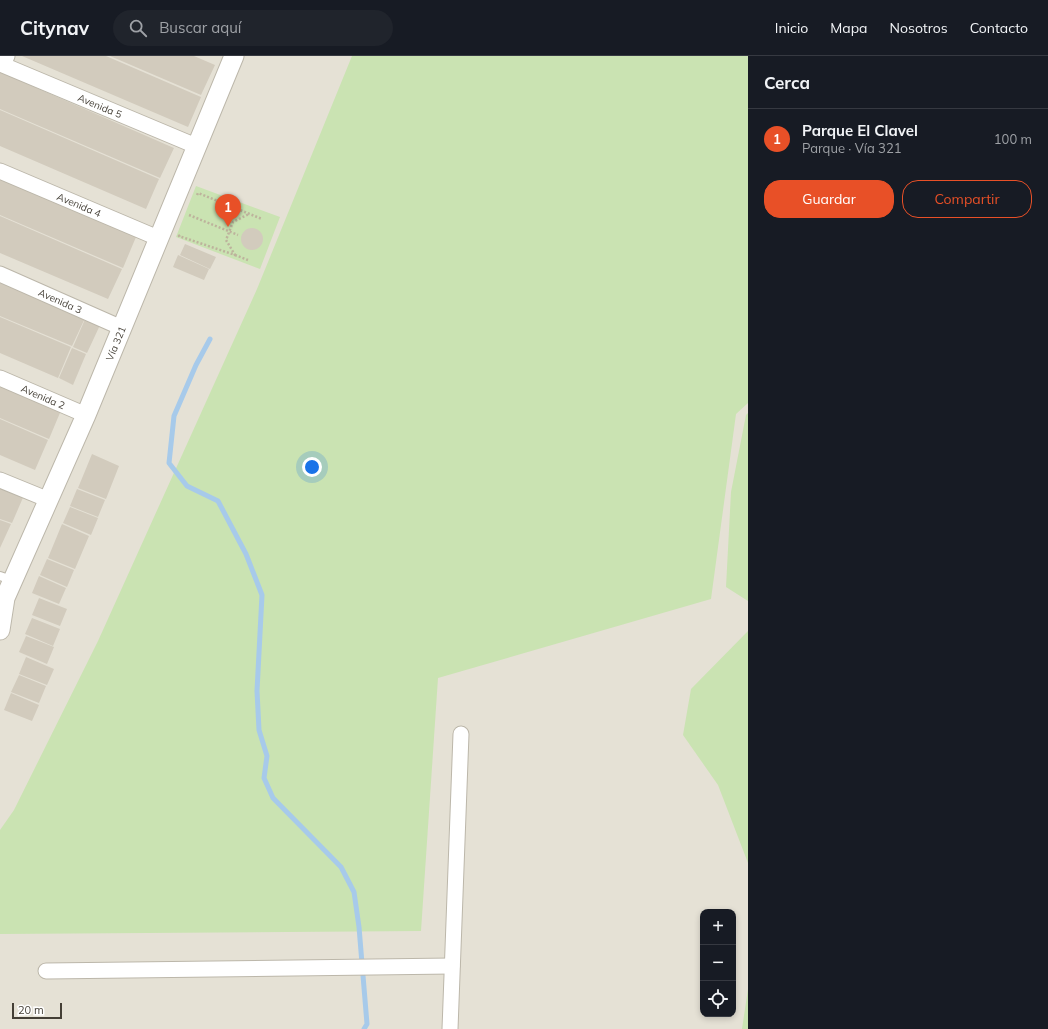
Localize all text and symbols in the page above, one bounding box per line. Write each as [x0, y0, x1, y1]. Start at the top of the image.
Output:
search box [113, 10, 393, 46]
text: Citynav [20, 16, 89, 40]
icon: search [127, 17, 149, 39]
text: Buscar aquí [159, 18, 241, 37]
text: Inicio [775, 19, 808, 37]
text: Mapa [830, 19, 868, 37]
text: Nosotros [890, 19, 948, 37]
text: Contacto [970, 19, 1028, 37]
text: Cerca [764, 72, 810, 93]
street label: Avenida 5 [76, 91, 124, 121]
text: Parque El Clavel [802, 121, 918, 140]
text: 1 [773, 131, 781, 147]
text: 100 m [994, 131, 1032, 147]
text: Parque · Vía 321 [802, 140, 902, 156]
button: Guardar [764, 180, 894, 218]
button: Compartir [902, 180, 1032, 218]
street label: Avenida 4 [55, 190, 103, 220]
pin: 1 [215, 194, 241, 227]
street label: Avenida 3 [36, 286, 84, 317]
street label: Vía 321 [103, 324, 129, 363]
street label: Avenida 2 [19, 382, 67, 412]
your location [302, 457, 322, 477]
map controls [700, 909, 736, 1017]
button: + [700, 909, 736, 945]
button: − [700, 945, 736, 981]
button: locate [700, 981, 736, 1017]
scale bar [12, 1001, 62, 1020]
text: 20 m [18, 1003, 44, 1017]

